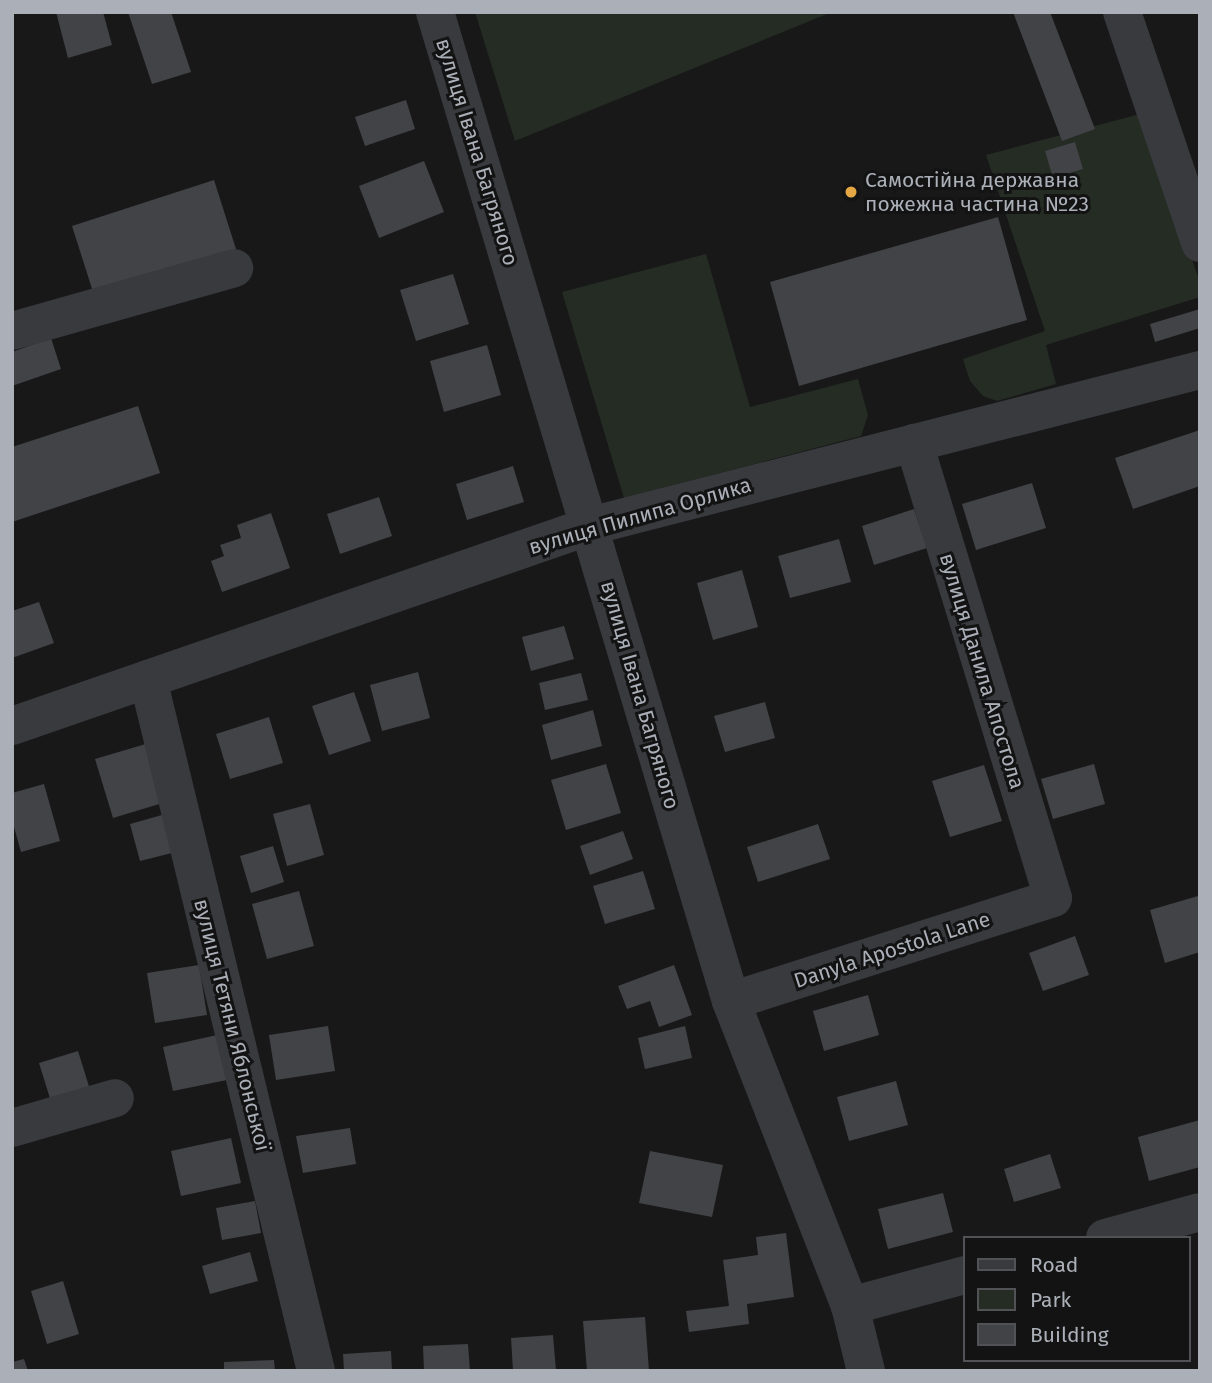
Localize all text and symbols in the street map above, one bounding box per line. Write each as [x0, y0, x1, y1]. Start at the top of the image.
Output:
street label: вулиця Івана Багряного [430, 35, 524, 269]
place label: Самостійна державна пожежна частина №23 [865, 167, 1089, 217]
marker: Самостійна державна пожежна частина №23 [843, 184, 859, 200]
street label: вулиця Пилипа Орлика [526, 472, 754, 560]
street label: вулиця Данила Апостола [934, 550, 1030, 792]
street label: вулиця Івана Багряного [595, 578, 685, 812]
street label: вулиця Тетяни Яблонської [188, 896, 276, 1154]
street label: Danyla Apostola Lane [791, 906, 993, 994]
legend [964, 1236, 1191, 1362]
text: Road [1030, 1252, 1078, 1278]
text: Park [1030, 1287, 1071, 1313]
text: Building [1030, 1322, 1109, 1348]

